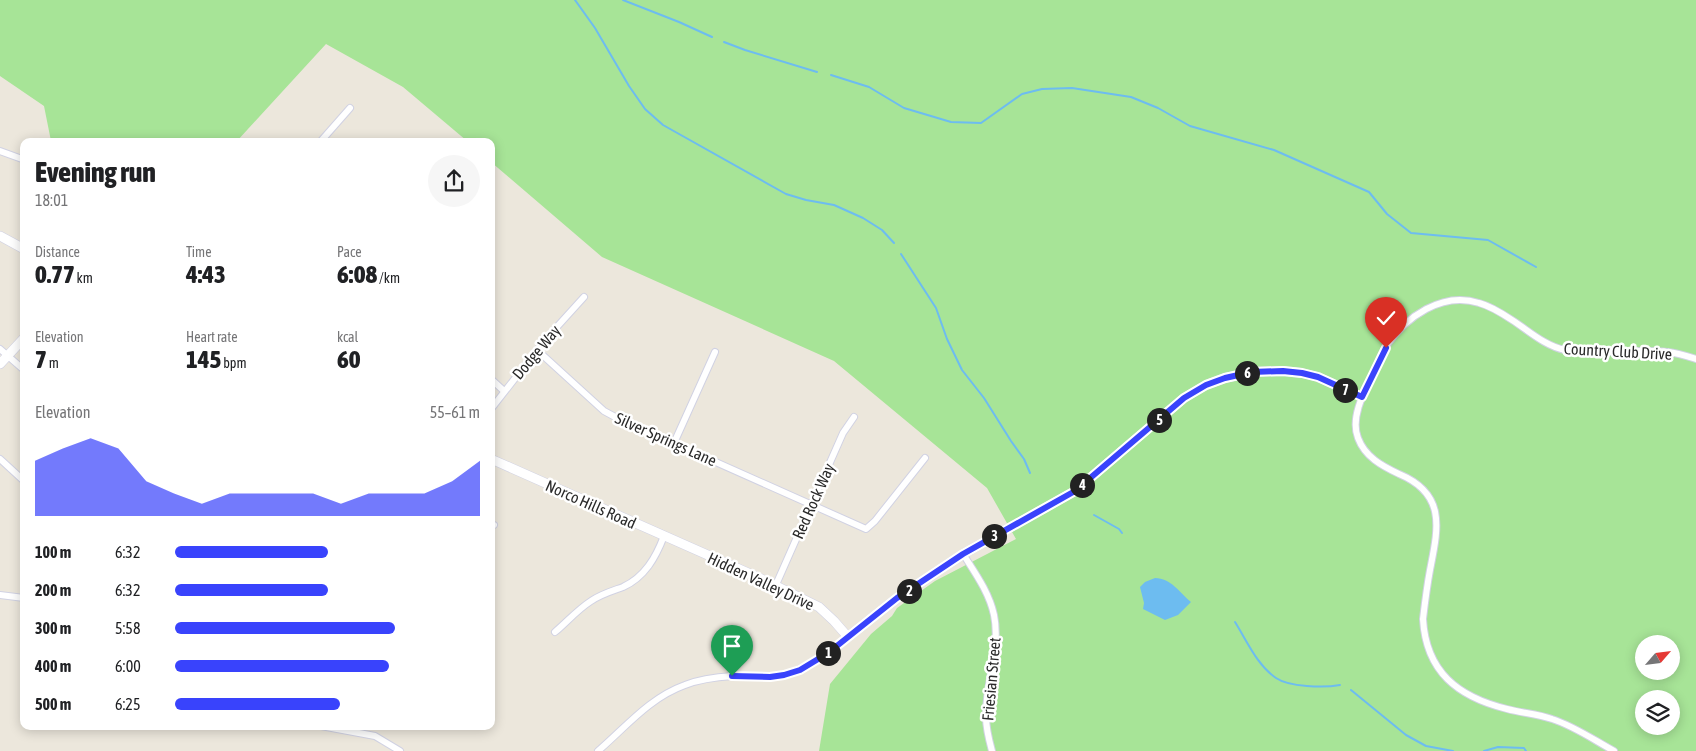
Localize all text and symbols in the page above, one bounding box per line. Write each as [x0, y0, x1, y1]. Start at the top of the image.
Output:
button: share [428, 155, 480, 207]
text: Evening run [35, 156, 156, 188]
text: 18:01 [35, 191, 68, 209]
text: Distance [35, 244, 80, 260]
text: Time [186, 244, 212, 260]
text: Pace [337, 244, 362, 260]
text: 0.77 [35, 260, 75, 288]
text: 4:43 [186, 260, 226, 288]
text: 6:08 [337, 260, 377, 288]
text: km [75, 270, 93, 286]
text: /km [377, 270, 400, 286]
pin [1365, 297, 1407, 348]
icon: check [1372, 304, 1400, 332]
street label: Dodge Way [508, 321, 565, 383]
text: Elevation [35, 329, 84, 345]
text: Heart rate [186, 329, 238, 345]
text: kcal [337, 329, 358, 345]
street label: Country Club Drive [1563, 339, 1673, 364]
text: 7 [35, 345, 47, 373]
text: 145 [186, 345, 221, 373]
text: 60 [337, 345, 361, 373]
text: m [47, 355, 59, 371]
text: bpm [221, 355, 247, 371]
pin: 6 [1234, 360, 1260, 386]
text: 6 [1244, 365, 1251, 381]
pin: 7 [1332, 378, 1358, 402]
text: 7 [1342, 382, 1349, 398]
text: Elevation [35, 403, 90, 421]
text: 55–61 m [430, 403, 480, 421]
pin: 5 [1146, 408, 1172, 432]
street label: Silver Springs Lane [612, 409, 719, 470]
text: 5 [1156, 412, 1163, 428]
street label: Red Rock Way [788, 460, 839, 542]
pin: 4 [1070, 472, 1094, 498]
street label: Norco Hills Road [543, 476, 639, 532]
text: 4 [1079, 477, 1086, 493]
pin: 3 [982, 524, 1006, 548]
text: 3 [991, 528, 998, 544]
text: 100 m [35, 543, 71, 561]
text: 6:32 [115, 543, 140, 561]
street label: Hidden Valley Drive [704, 548, 817, 614]
pin: 2 [896, 578, 922, 604]
text: 200 m [35, 581, 71, 599]
text: 6:32 [115, 581, 140, 599]
text: 2 [906, 583, 913, 599]
text: 300 m [35, 619, 71, 637]
text: 5:58 [115, 619, 140, 637]
pin [711, 625, 753, 676]
icon: arrive [718, 632, 746, 660]
north arrow [1635, 635, 1680, 680]
map controls [1635, 635, 1680, 735]
street label: Friesian Street [978, 636, 1004, 721]
pin: 1 [816, 640, 840, 666]
text: 1 [825, 645, 832, 661]
text: 400 m [35, 657, 71, 675]
text: 6:00 [115, 657, 141, 675]
button: layers [1635, 690, 1680, 735]
text: 500 m [35, 695, 71, 713]
text: 6:25 [115, 695, 140, 713]

